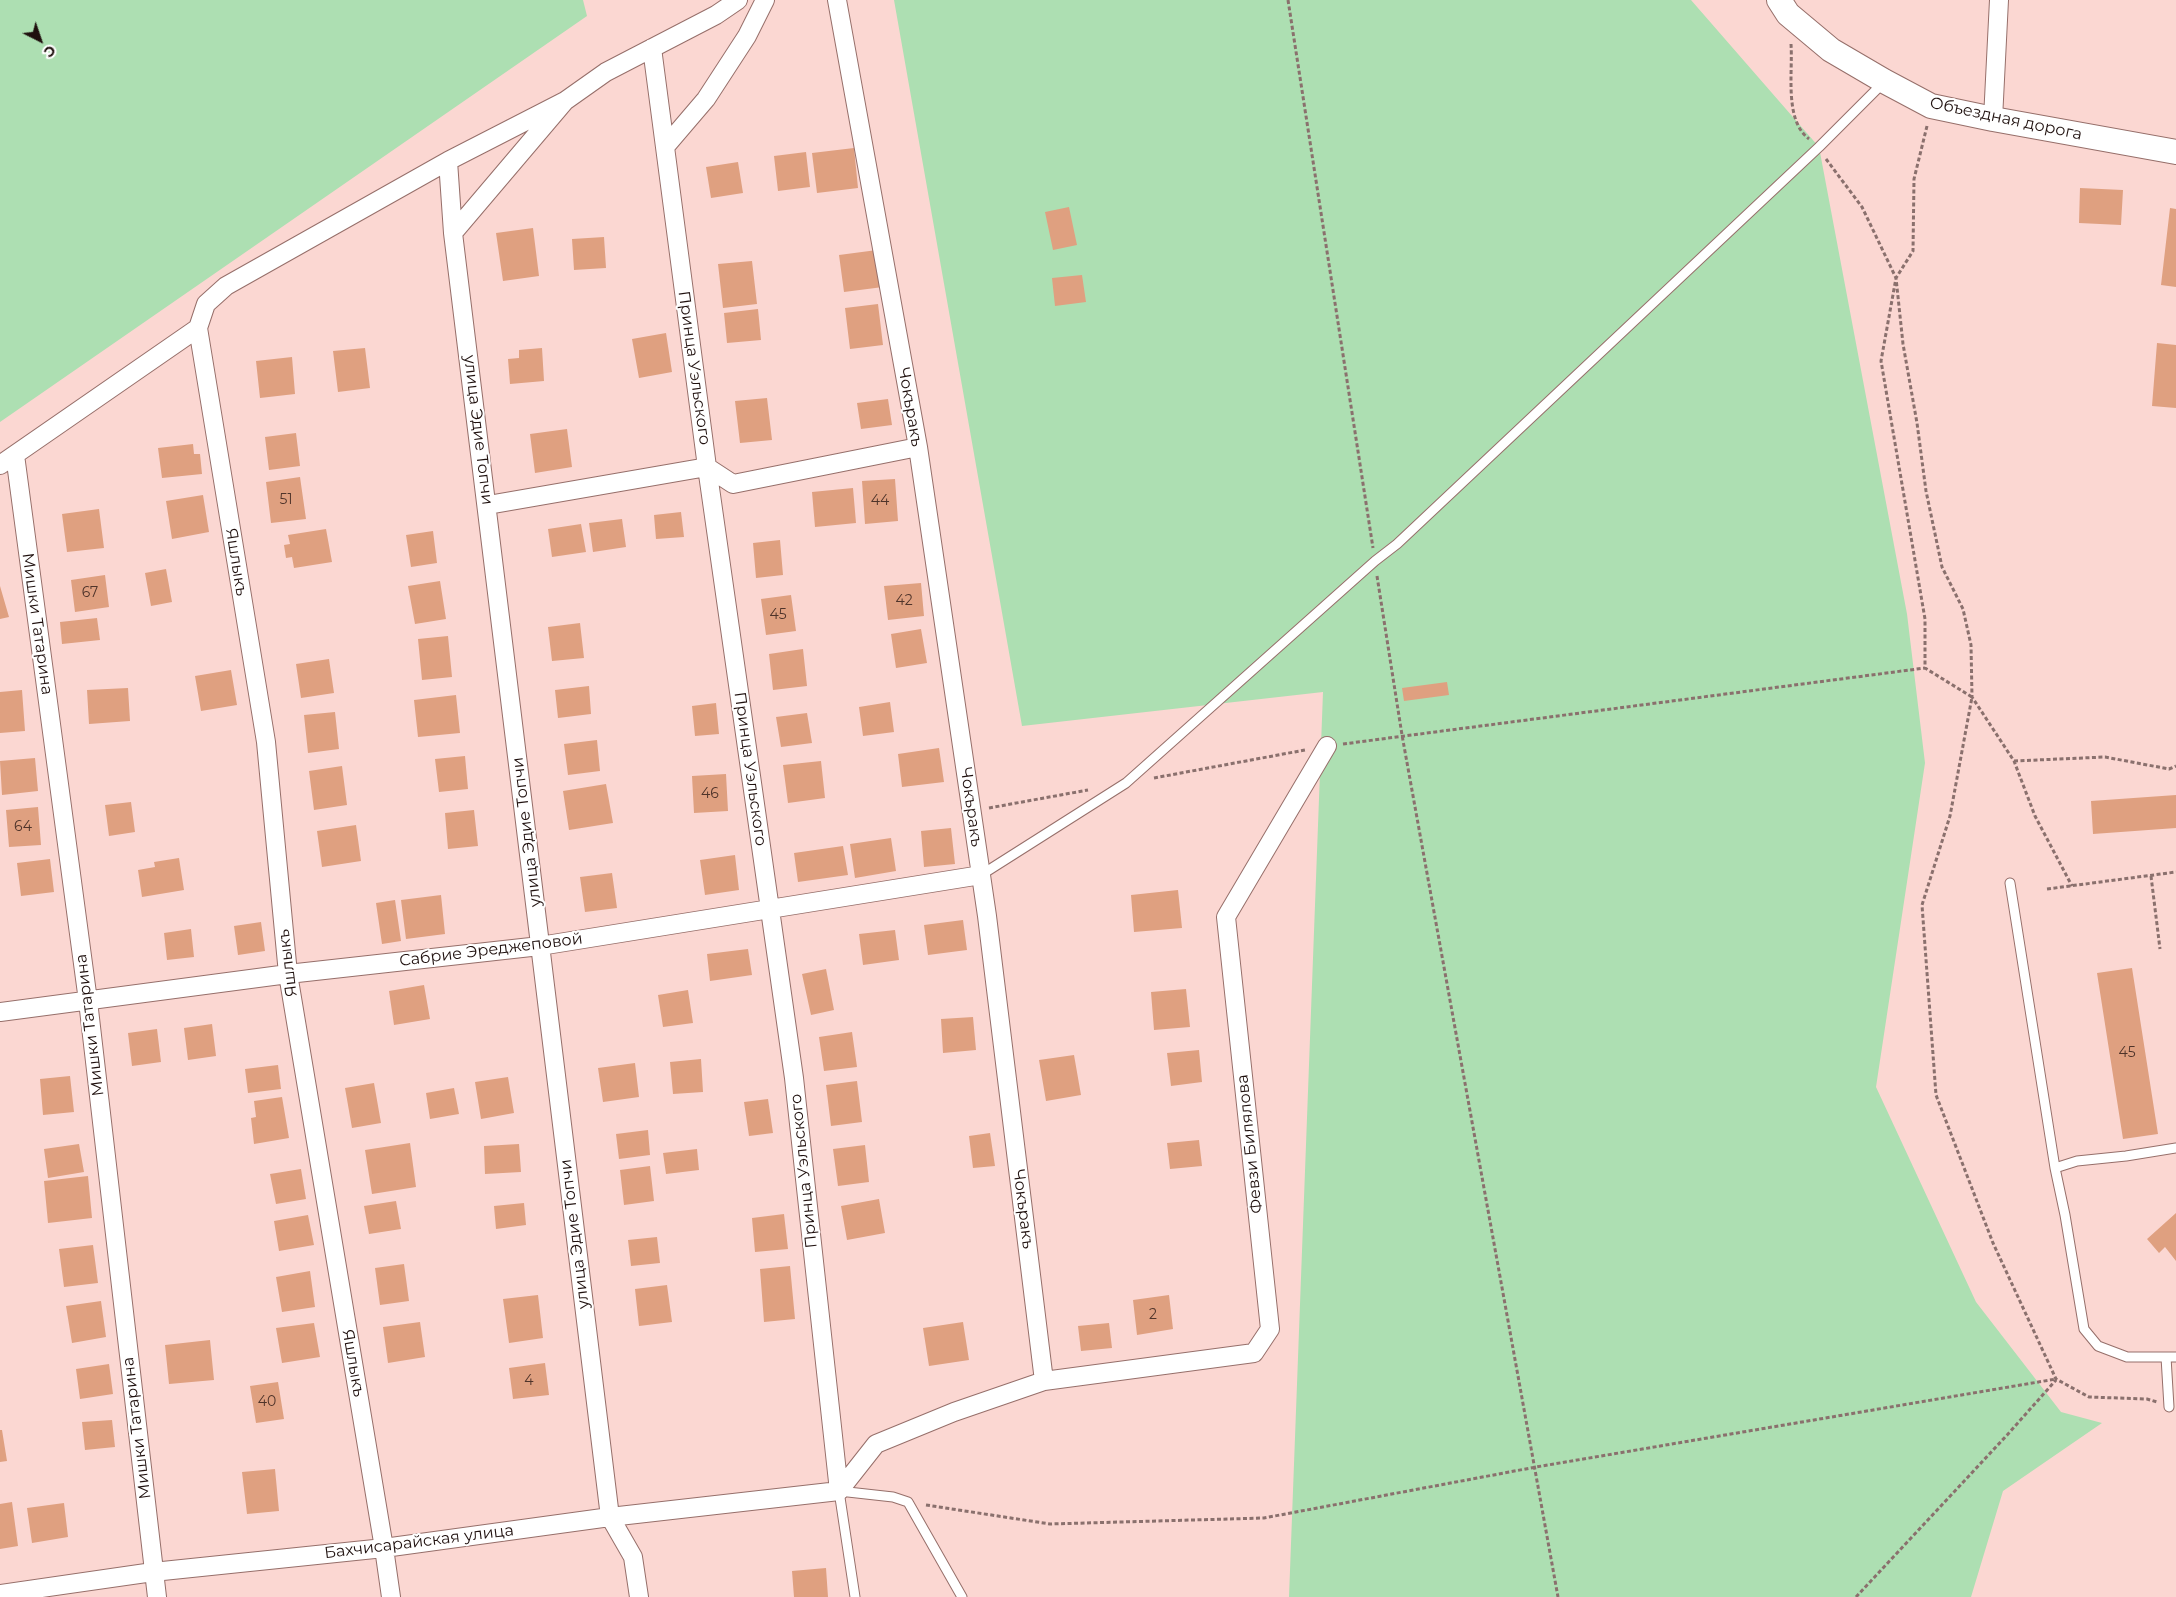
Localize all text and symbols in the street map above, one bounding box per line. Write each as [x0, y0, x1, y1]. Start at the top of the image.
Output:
north arrow [15, 15, 65, 65]
text: С [40, 41, 60, 61]
street label: Объездная дорога [1928, 93, 2084, 145]
street label: Принца Уэльского [674, 290, 714, 446]
street label: улица Эдие Топчи [459, 354, 497, 506]
street label: Чокъракъ [894, 366, 926, 448]
house number: 51 [280, 492, 292, 508]
house number: 44 [871, 493, 889, 509]
street label: Яшлыкъ [221, 527, 251, 597]
street label: Мишки Татарина [18, 552, 56, 696]
house number: 67 [82, 585, 98, 601]
house number: 42 [895, 593, 913, 609]
house number: 45 [769, 607, 787, 623]
street label: Принца Уэльского [730, 691, 770, 847]
street label: улица Эдие Топчи [508, 756, 546, 908]
street label: Чокъракъ [956, 766, 986, 848]
house number: 46 [701, 786, 719, 802]
house number: 64 [14, 819, 32, 835]
street label: Яшлыкъ [274, 928, 302, 998]
street label: Сабрие Эреджеповой [398, 929, 584, 971]
street label: Мишки Татарина [72, 953, 108, 1097]
house number: 45 [2118, 1045, 2136, 1061]
street label: Февзи Билялова [1233, 1073, 1267, 1215]
street label: Принца Уэльского [786, 1093, 822, 1249]
street label: улица Эдие Топчи [556, 1158, 594, 1310]
street label: Чокъракъ [1009, 1168, 1037, 1250]
house number: 2 [1149, 1307, 1157, 1323]
street label: Яшлыкъ [338, 1328, 368, 1398]
street label: Мишки Татарина [119, 1356, 155, 1500]
house number: 4 [524, 1373, 534, 1389]
house number: 40 [258, 1394, 276, 1410]
street label: Бахчисарайская улица [323, 1521, 515, 1563]

